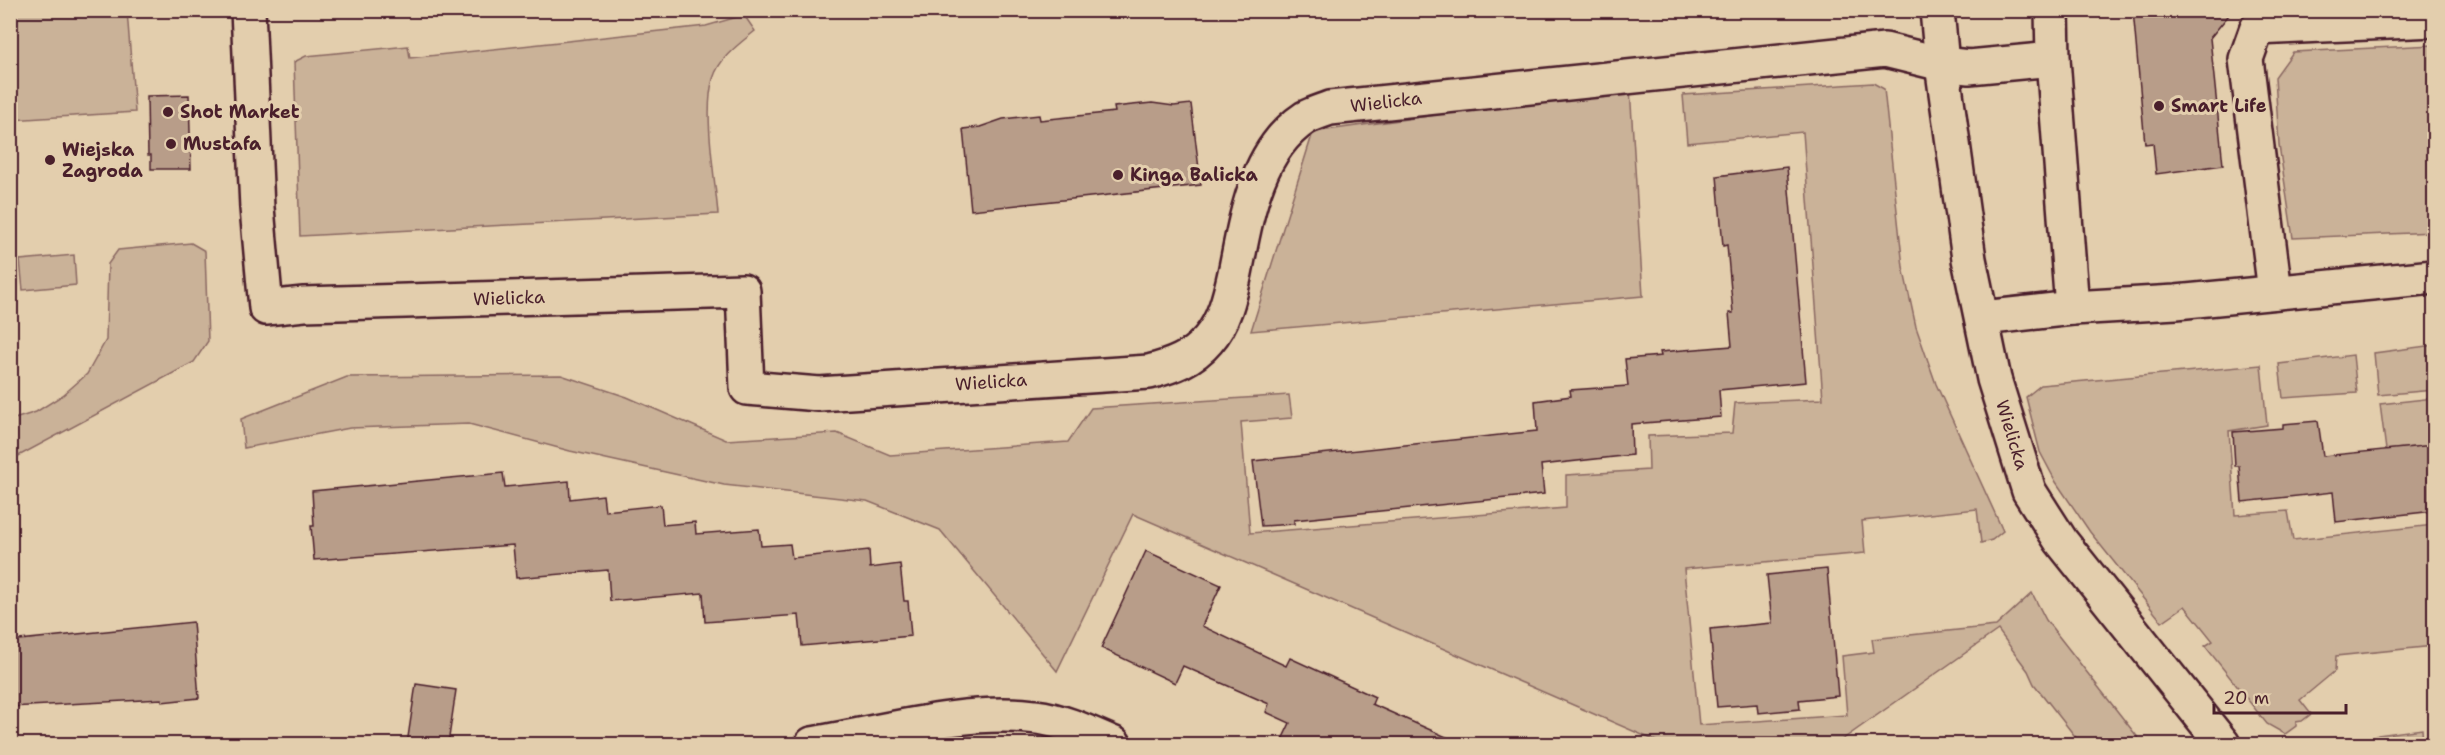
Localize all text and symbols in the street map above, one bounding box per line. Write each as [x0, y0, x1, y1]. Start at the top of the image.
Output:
street label: Wielicka [1349, 86, 1423, 118]
place label: Smart Life [2171, 94, 2267, 118]
marker: Smart Life [2152, 99, 2166, 113]
place label: Shot Market [180, 100, 300, 124]
marker: Shot Market [161, 105, 175, 119]
place label: Mustafa [183, 132, 262, 156]
marker: Mustafa [164, 137, 178, 151]
place label: Wiejska Zagroda [62, 138, 143, 183]
marker: Wiejska Zagroda [43, 153, 57, 167]
place label: Kinga Balicka [1130, 163, 1258, 187]
marker: Kinga Balicka [1111, 168, 1125, 182]
street label: Wielicka [473, 285, 545, 311]
street label: Wielicka [954, 368, 1028, 396]
street label: Wielicka [1990, 397, 2034, 473]
scale bar [2214, 677, 2346, 715]
text: 20 m [2223, 686, 2269, 710]

